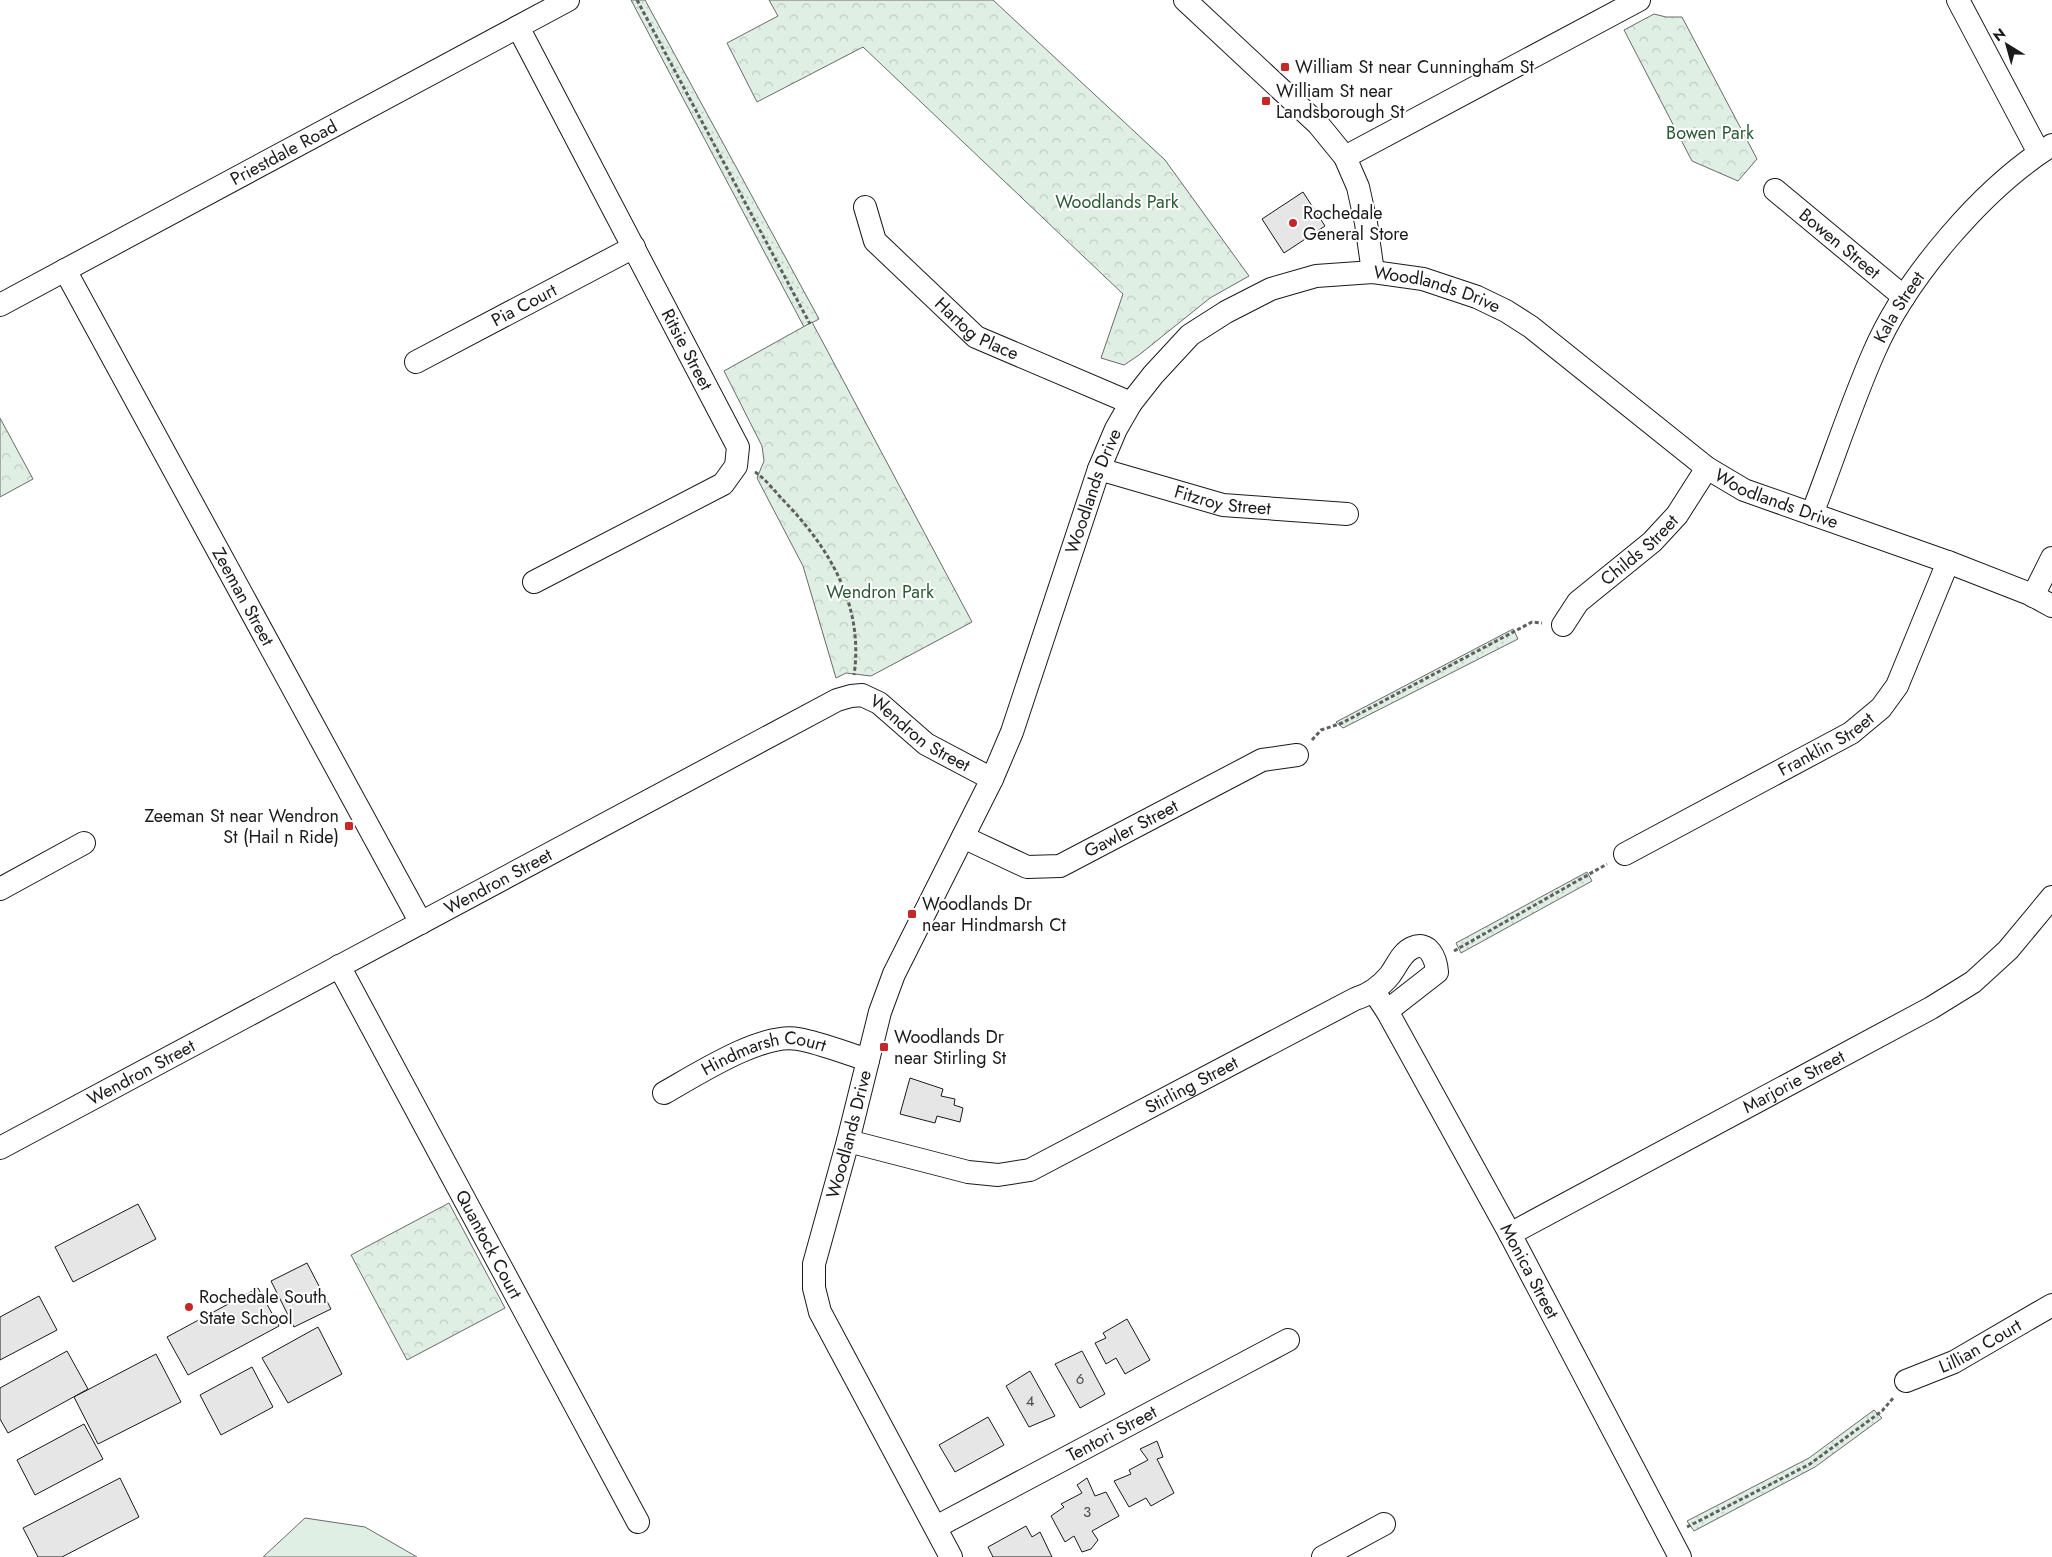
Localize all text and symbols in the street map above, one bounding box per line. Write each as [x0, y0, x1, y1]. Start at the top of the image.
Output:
north arrow [1982, 20, 2032, 70]
text: N [1989, 23, 2010, 46]
place label: William St near Cunningham St [1295, 54, 1535, 80]
marker: William St near Cunningham St [1279, 61, 1291, 73]
place label: William St near Landsborough St [1276, 78, 1405, 125]
marker: William St near Landsborough St [1260, 95, 1272, 107]
street label: Priestdale Road [226, 113, 342, 192]
park label: Bowen Park [1666, 120, 1754, 146]
park label: Woodlands Park [1055, 189, 1179, 215]
place label: Rochedale General Store [1303, 200, 1409, 247]
street label: Bowen Street [1793, 202, 1886, 286]
marker: Rochedale General Store [1287, 217, 1299, 229]
street label: Woodlands Drive [1372, 259, 1505, 319]
street label: Kala Street [1867, 265, 1931, 347]
street label: Pia Court [487, 277, 562, 333]
street label: Hartog Place [929, 291, 1023, 367]
street label: Ritsie Street [655, 304, 719, 395]
street label: Woodlands Drive [1059, 424, 1128, 557]
street label: Woodlands Drive [1710, 462, 1842, 535]
street label: Fitzroy Street [1171, 479, 1272, 521]
street label: Childs Street [1595, 508, 1685, 592]
street label: Zeeman Street [206, 543, 281, 651]
park label: Wendron Park [826, 579, 934, 605]
street label: Wendron Street [866, 688, 975, 778]
street label: Franklin Street [1773, 706, 1880, 783]
street label: Gawler Street [1080, 793, 1183, 864]
place label: Zeeman St near Wendron St (Hail n Ride) [145, 803, 339, 850]
marker: Zeeman St near Wendron St (Hail n Ride) [343, 820, 355, 832]
street label: Wendron Street [440, 842, 557, 921]
place label: Woodlands Dr near Hindmarsh Ct [922, 891, 1067, 938]
marker: Woodlands Dr near Hindmarsh Ct [906, 908, 918, 920]
place label: Woodlands Dr near Stirling St [894, 1024, 1007, 1071]
street label: Hindmarsh Court [696, 1025, 830, 1082]
street label: Wendron Street [82, 1033, 200, 1112]
marker: Woodlands Dr near Stirling St [878, 1041, 890, 1053]
street label: Marjorie Street [1738, 1043, 1850, 1120]
street label: Stirling Street [1140, 1049, 1243, 1120]
street label: Woodlands Drive [820, 1067, 878, 1201]
street label: Quantock Court [449, 1185, 529, 1304]
street label: Monica Street [1494, 1219, 1566, 1324]
place label: Rochedale South State School [199, 1284, 327, 1331]
marker: Rochedale South State School [183, 1301, 195, 1313]
street label: Lillian Court [1935, 1312, 2027, 1380]
house number: 6 [1076, 1368, 1084, 1390]
house number: 4 [1026, 1390, 1035, 1412]
street label: Tentori Street [1062, 1399, 1162, 1468]
house number: 3 [1083, 1501, 1091, 1523]

